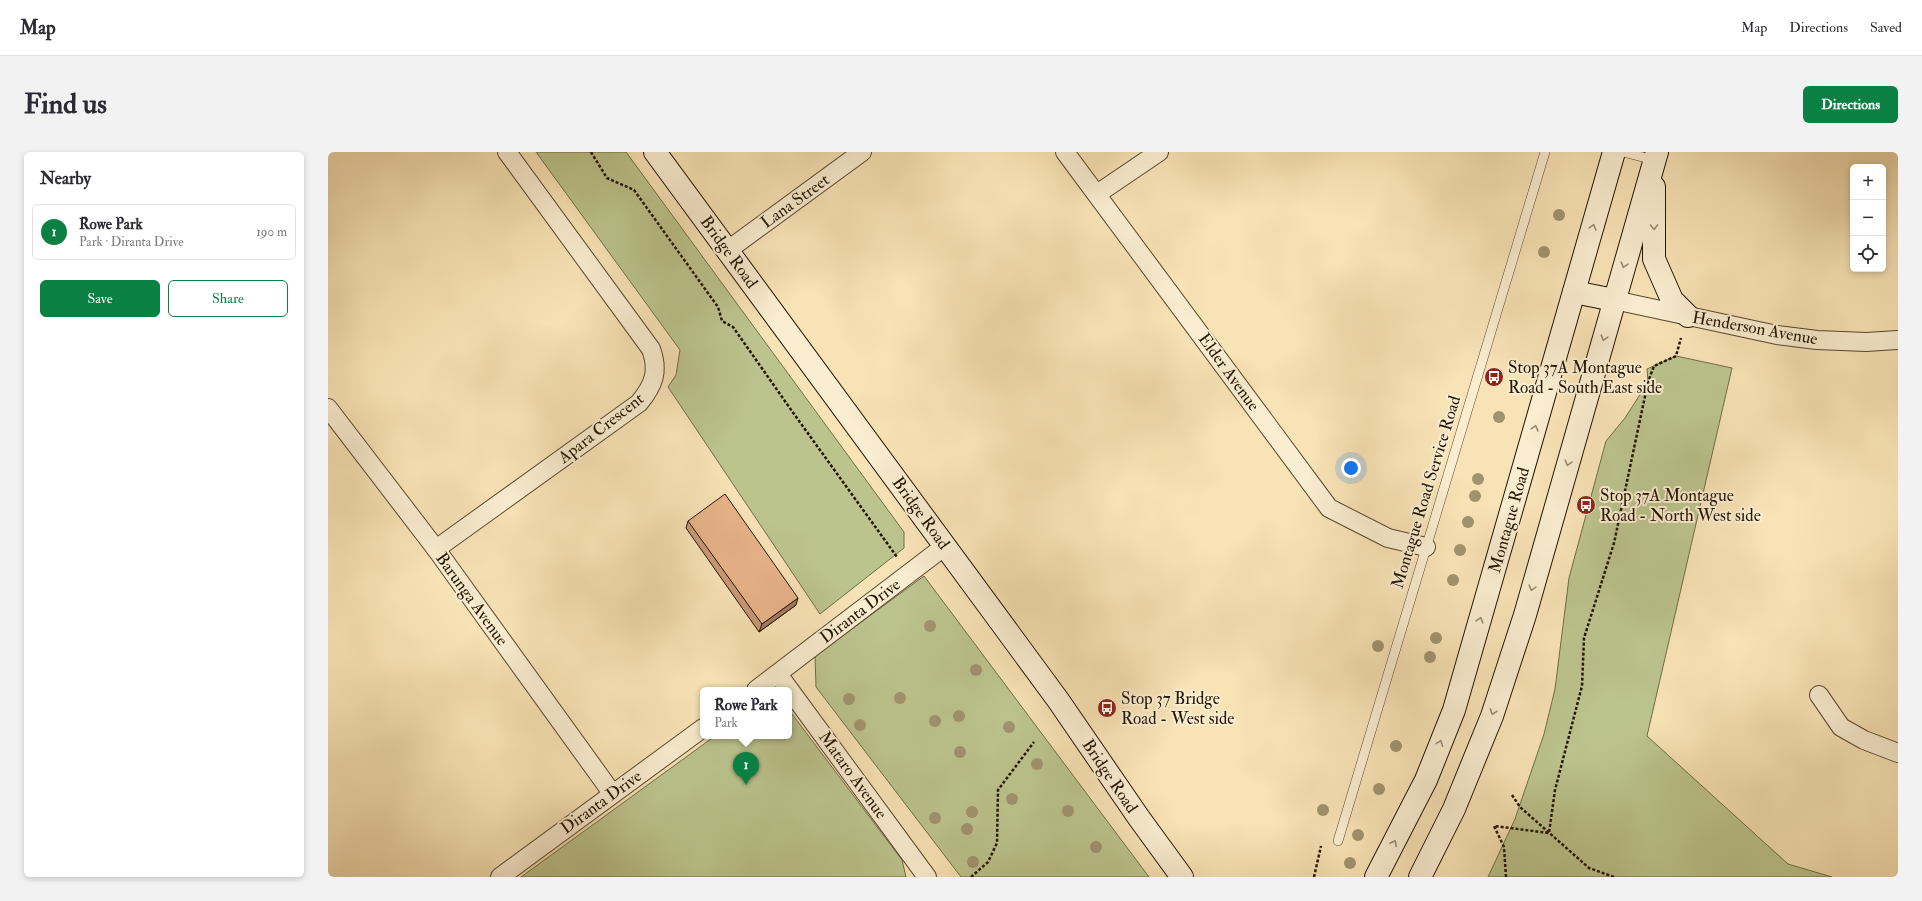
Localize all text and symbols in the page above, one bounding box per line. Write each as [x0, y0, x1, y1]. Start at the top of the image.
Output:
text: Map [20, 16, 56, 40]
text: Map [1741, 19, 1767, 36]
text: Directions [1789, 19, 1848, 36]
text: Saved [1870, 19, 1902, 36]
button: Directions [1803, 86, 1898, 123]
text: Find us [24, 87, 107, 122]
map controls [1850, 164, 1886, 272]
button: + [1850, 164, 1886, 200]
text: Nearby [40, 168, 91, 189]
street label: Lana Street [757, 169, 834, 233]
button: − [1850, 200, 1886, 236]
street label: Bridge Road [696, 212, 763, 293]
text: Rowe Park [79, 215, 143, 234]
text: 1 [52, 224, 56, 240]
text: 190 m [256, 224, 287, 240]
one-way arrow [1588, 224, 1597, 231]
one-way arrow [1650, 224, 1658, 230]
text: Park · Diranta Drive [79, 234, 184, 250]
button: locate [1850, 236, 1886, 272]
one-way arrow [1620, 261, 1629, 268]
button: Save [40, 280, 160, 317]
button: Share [168, 280, 288, 317]
street label: Henderson Avenue [1691, 307, 1819, 349]
street label: Elder Avenue [1194, 329, 1264, 415]
one-way arrow [1600, 334, 1609, 341]
place label: Stop 37A Montague Road - South East side [1508, 357, 1662, 398]
bus stop icon: Stop 37A Montague Road - South East side [1483, 366, 1505, 388]
street label: Apara Crescent [553, 388, 649, 469]
street label: Montague Road Service Road [1387, 392, 1466, 591]
one-way arrow [1530, 424, 1539, 431]
your location [1341, 458, 1361, 478]
one-way arrow [1564, 459, 1573, 466]
street label: Montague Road [1484, 464, 1534, 575]
street label: Bridge Road [888, 473, 955, 554]
place label: Stop 37A Montague Road - North West side [1600, 485, 1761, 526]
bus stop icon: Stop 37A Montague Road - North West side [1575, 494, 1597, 516]
street label: Barunga Avenue [431, 548, 513, 650]
street label: Diranta Drive [816, 574, 904, 648]
one-way arrow [1529, 585, 1537, 591]
one-way arrow [1475, 616, 1484, 623]
popup [700, 687, 792, 739]
place label: Stop 37 Bridge Road - West side [1121, 688, 1234, 729]
text: Rowe Park [714, 696, 778, 715]
bus stop icon: Stop 37 Bridge Road - West side [1096, 697, 1118, 719]
one-way arrow [1489, 708, 1498, 715]
text: Park [714, 715, 738, 731]
street label: Mataro Avenue [814, 727, 892, 823]
street label: Bridge Road [1078, 735, 1143, 818]
one-way arrow [1436, 740, 1444, 747]
pin: 1 [733, 752, 759, 785]
street label: Diranta Drive [556, 765, 646, 839]
one-way arrow [1390, 839, 1397, 847]

